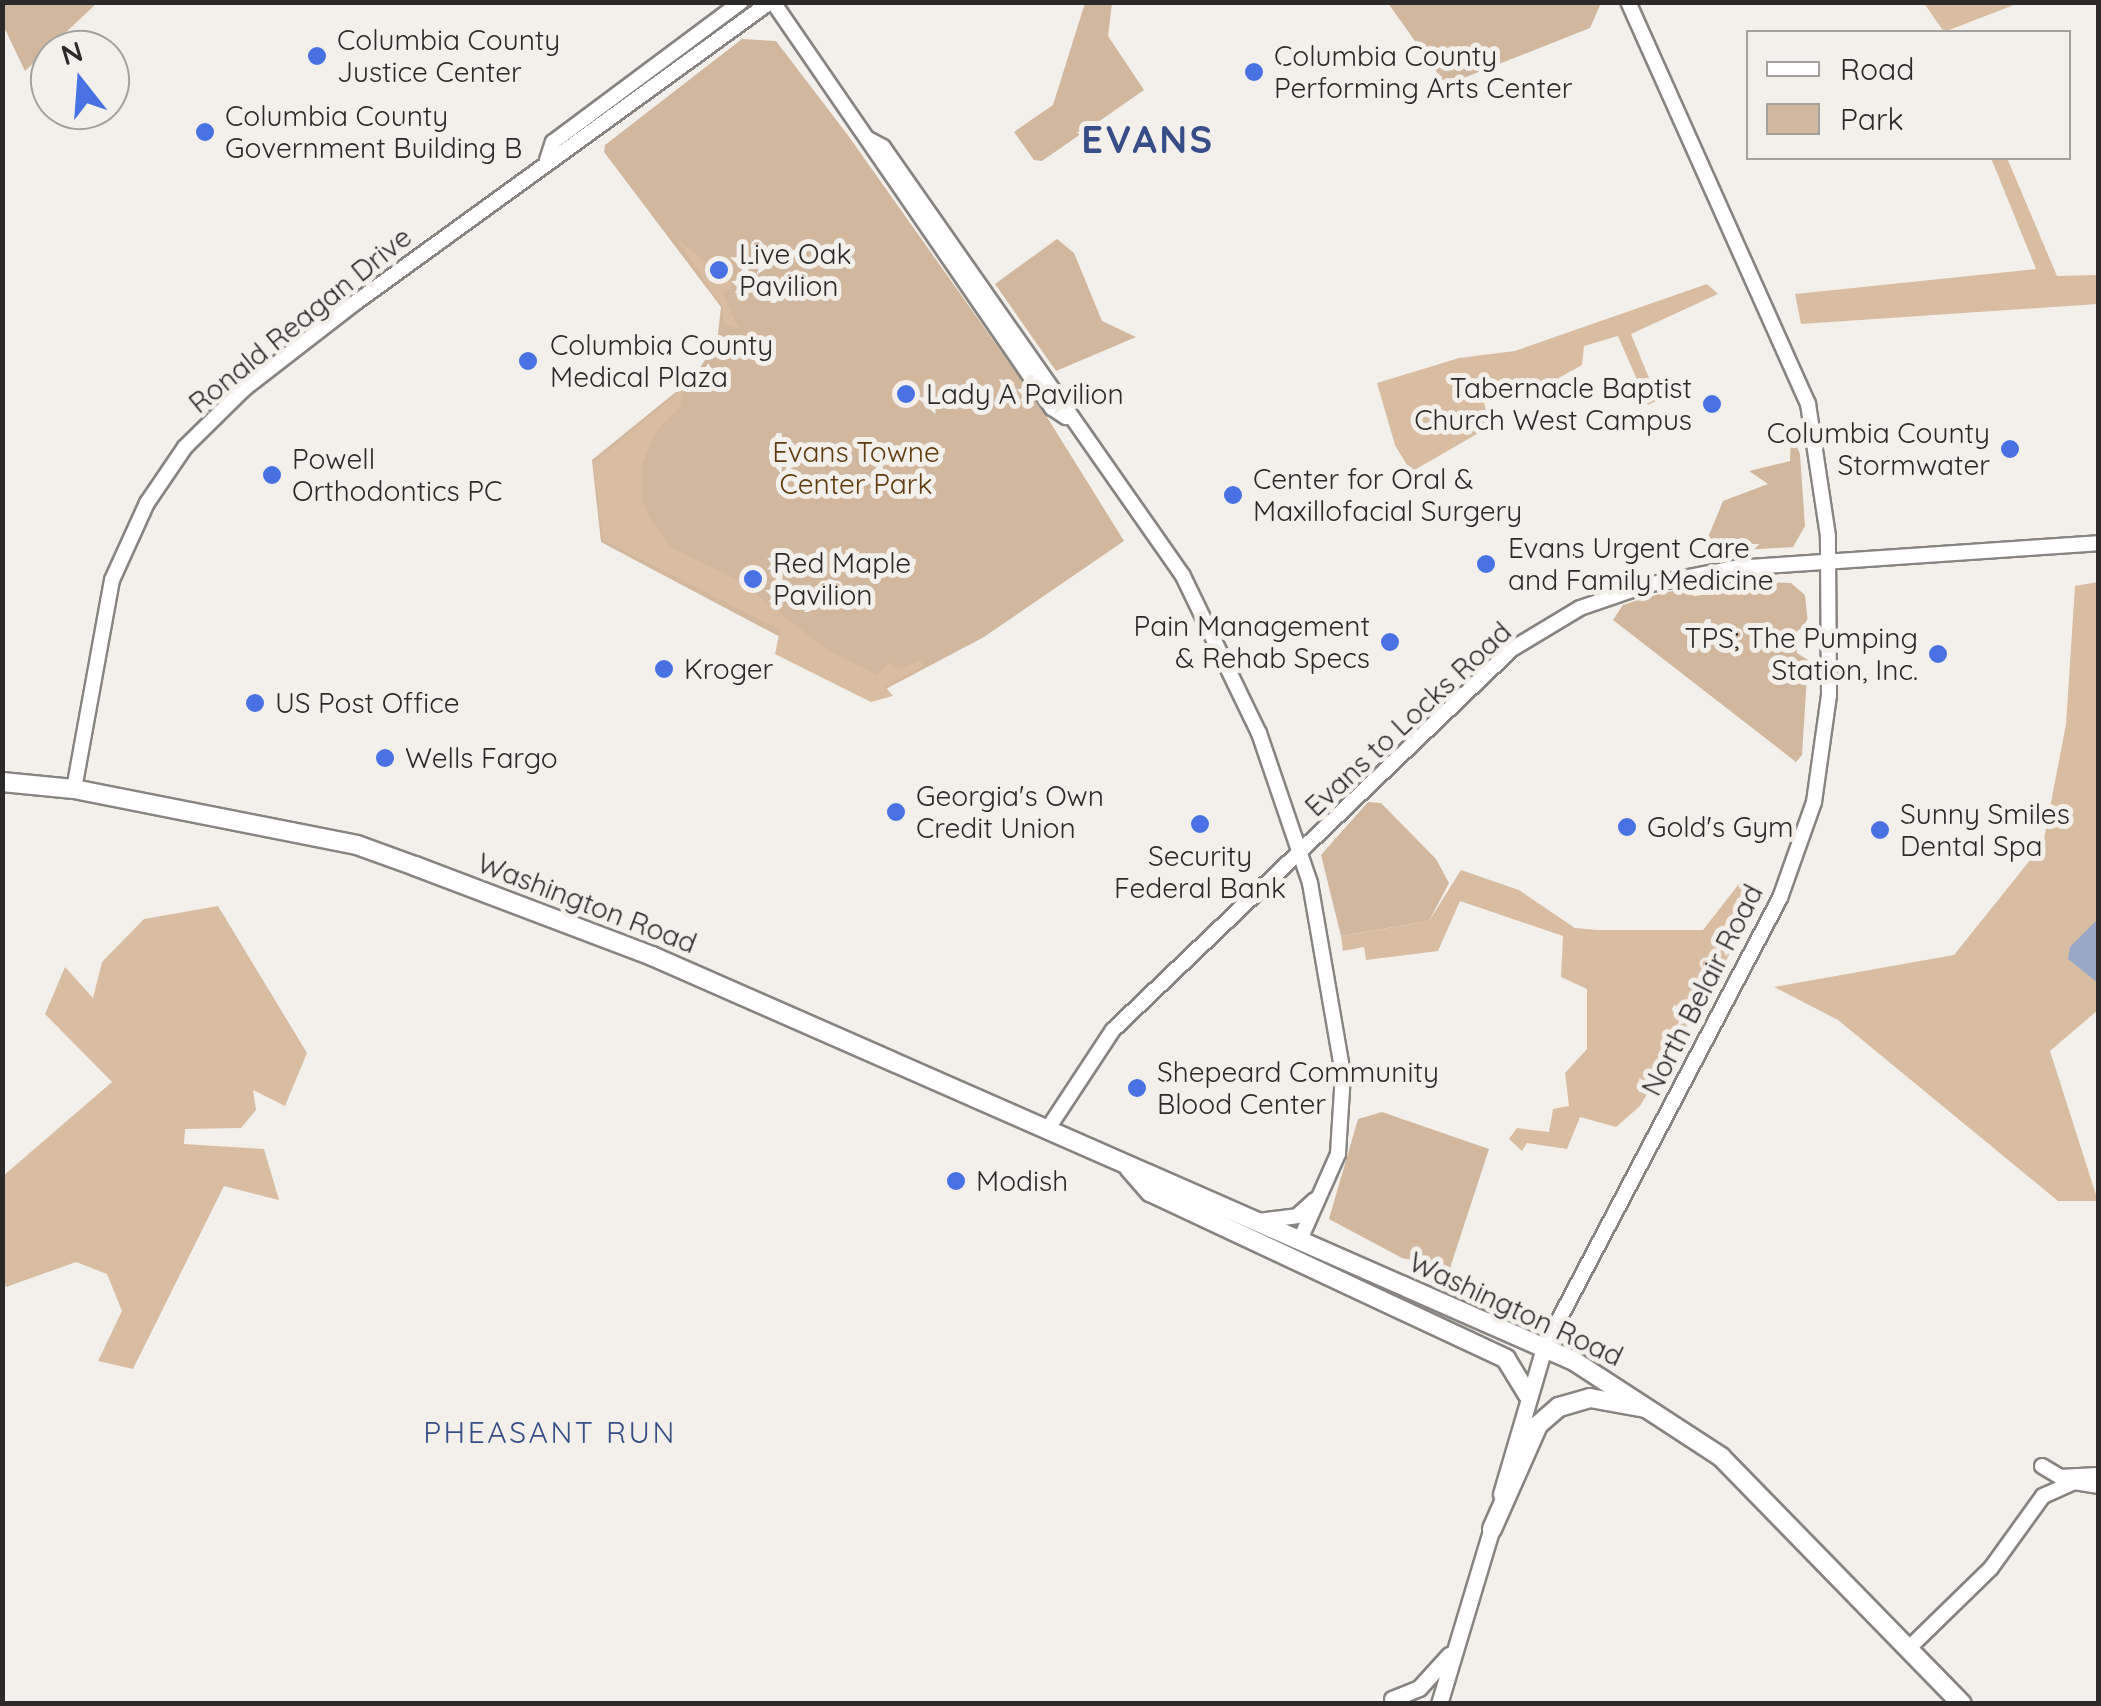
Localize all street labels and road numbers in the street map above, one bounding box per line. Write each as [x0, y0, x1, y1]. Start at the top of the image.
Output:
street label: Ronald Reagan Drive [182, 220, 418, 420]
street label: Evans to Locks Road [1298, 615, 1518, 823]
street label: Washington Road [473, 846, 701, 960]
street label: North Belair Road [1634, 879, 1770, 1101]
street label: Washington Road [1404, 1245, 1628, 1373]

